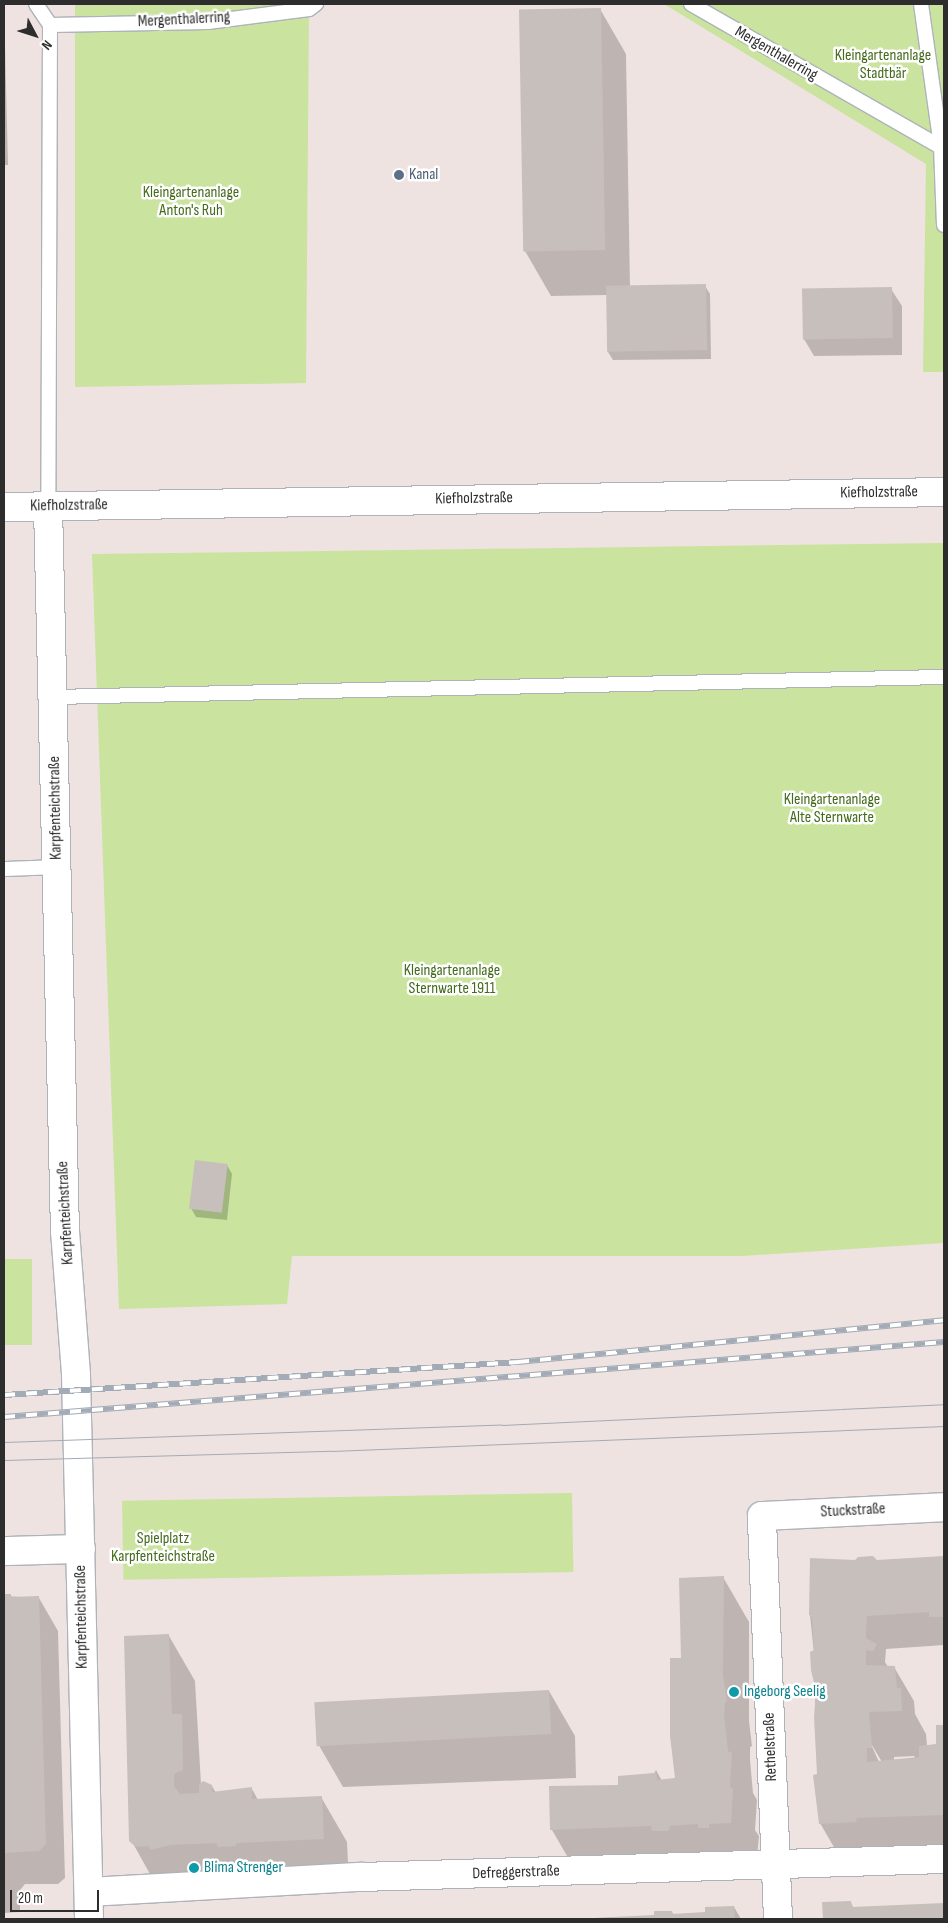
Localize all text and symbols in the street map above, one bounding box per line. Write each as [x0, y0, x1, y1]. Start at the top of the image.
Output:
street label: Mergenthalerring [137, 8, 231, 32]
north arrow [10, 10, 60, 60]
street label: Mergenthalerring [731, 23, 821, 85]
text: N [38, 37, 56, 53]
park label: Kleingartenanlage Stadtbär [835, 46, 931, 84]
place label: Kanal [409, 165, 438, 185]
marker: Kanal [393, 169, 405, 181]
park label: Kleingartenanlage Anton's Ruh [143, 183, 239, 221]
street label: Kiefholzstraße [840, 483, 918, 503]
street label: Kiefholzstraße [435, 489, 513, 509]
street label: Kiefholzstraße [30, 496, 108, 516]
street label: Karpfenteichstraße [45, 756, 67, 860]
park label: Kleingartenanlage Alte Sternwarte [784, 790, 880, 828]
park label: Kleingartenanlage Sternwarte 1911 [404, 961, 500, 999]
street label: Karpfenteichstraße [54, 1161, 78, 1265]
street label: Stuckstraße [820, 1500, 886, 1522]
park label: Spielplatz Karpfenteichstraße [111, 1529, 215, 1567]
street label: Karpfenteichstraße [71, 1565, 93, 1669]
place label: Ingeborg Seelig [744, 1682, 826, 1702]
marker: Ingeborg Seelig [728, 1686, 740, 1698]
street label: Rethelstraße [760, 1712, 782, 1782]
place label: Blima Strenger [204, 1858, 283, 1878]
marker: Blima Strenger [188, 1862, 200, 1874]
street label: Defreggerstraße [472, 1862, 560, 1884]
scale bar [12, 1880, 101, 1912]
text: 20 m [18, 1889, 43, 1908]

